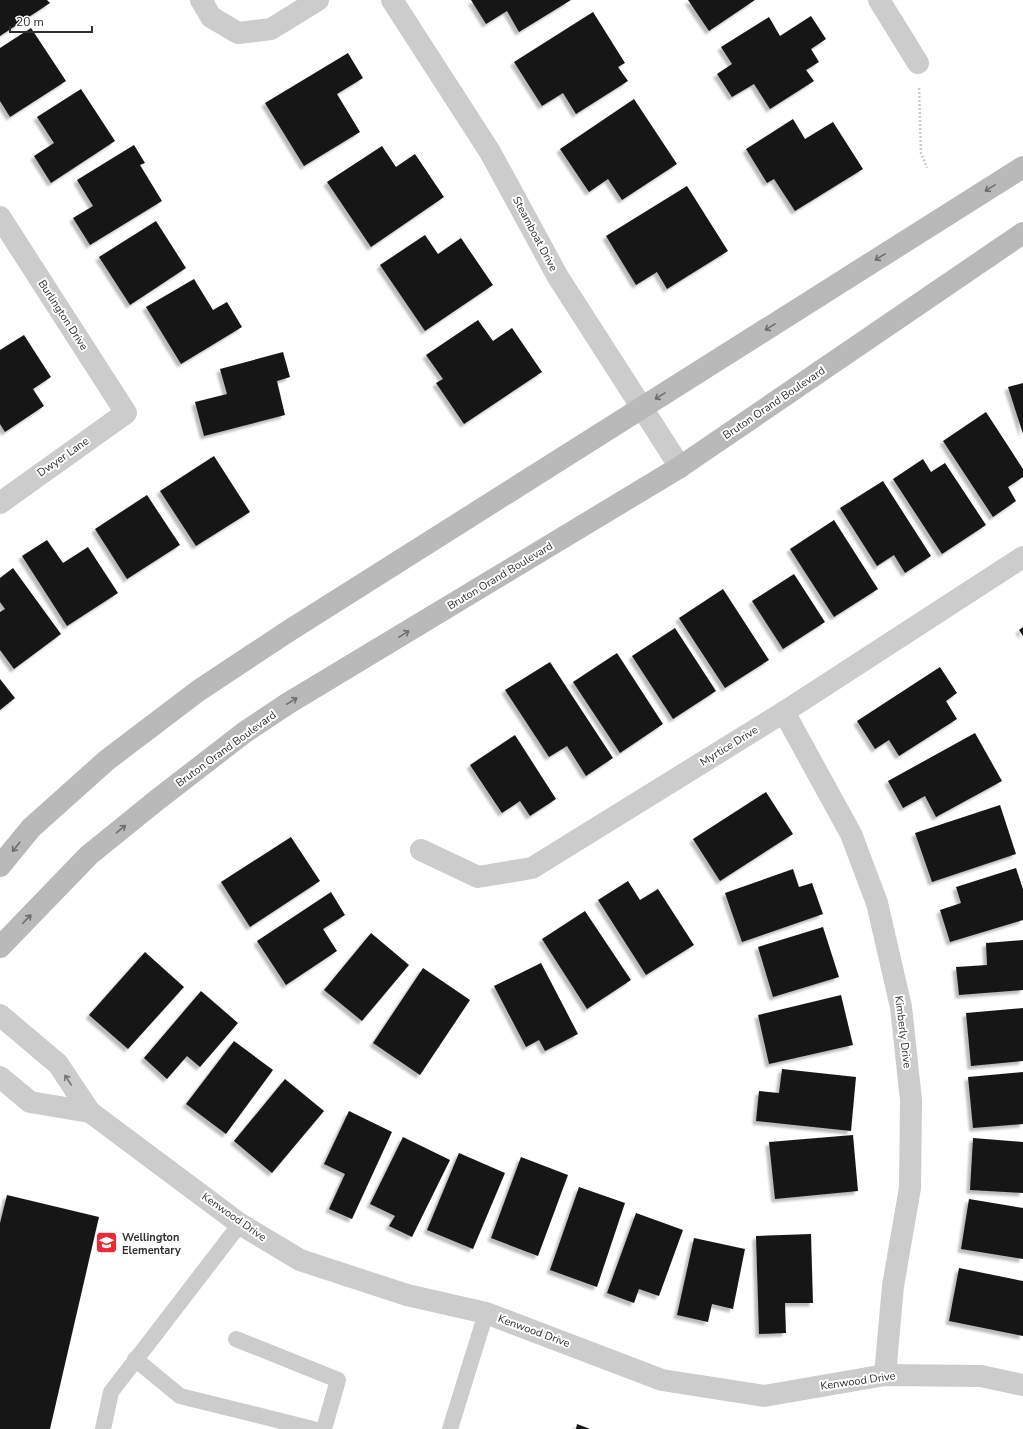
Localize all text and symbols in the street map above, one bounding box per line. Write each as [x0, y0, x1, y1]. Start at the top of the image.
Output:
scale bar [10, 8, 92, 34]
text: 20 m [16, 14, 44, 30]
one-way arrow [985, 184, 996, 192]
street label: Steamboat Drive [509, 194, 561, 274]
one-way arrow [874, 254, 886, 262]
street label: Burlington Drive [35, 277, 91, 353]
one-way arrow [765, 323, 776, 331]
street label: Bruton Orand Boulevard [720, 363, 828, 443]
one-way arrow [655, 392, 666, 401]
street label: Dwyer Lane [34, 434, 92, 480]
street label: Bruton Orand Boulevard [444, 539, 556, 613]
one-way arrow [398, 630, 409, 638]
one-way arrow [286, 697, 298, 705]
street label: Bruton Orand Boulevard [173, 708, 279, 790]
street label: Myrtice Drive [697, 722, 761, 770]
one-way arrow [115, 824, 126, 833]
one-way arrow [11, 842, 20, 853]
one-way arrow [22, 914, 32, 924]
street label: Kimberly Drive [891, 995, 915, 1069]
one-way arrow [64, 1075, 72, 1086]
street label: Kenwood Drive [199, 1189, 269, 1245]
school or university icon: Wellington Elementary [93, 1230, 119, 1256]
place label: Wellington Elementary [122, 1230, 181, 1258]
street label: Kenwood Drive [496, 1311, 572, 1351]
street label: Kenwood Drive [820, 1368, 897, 1394]

